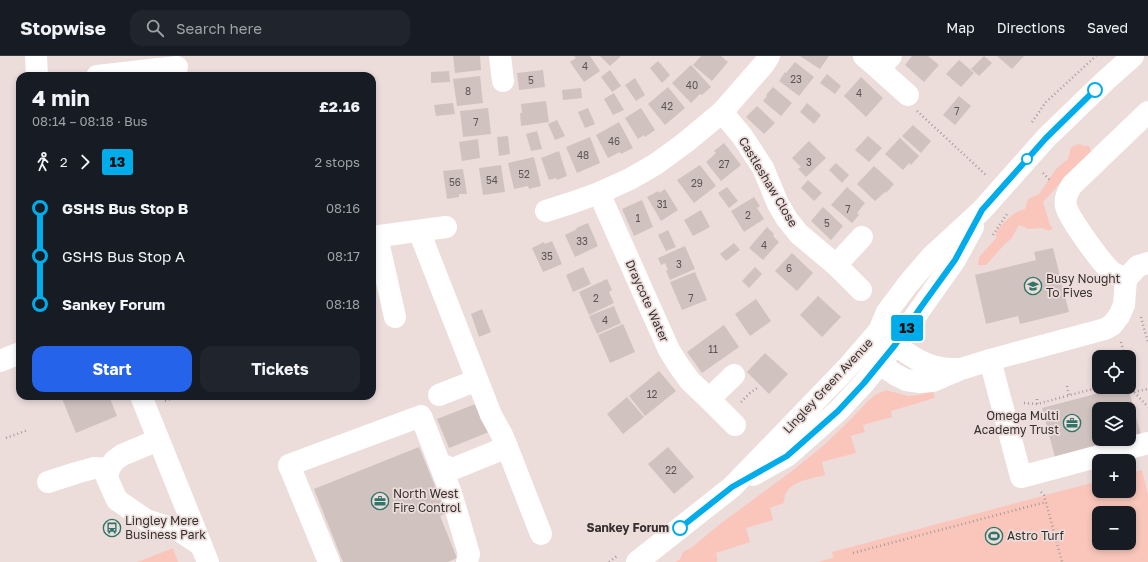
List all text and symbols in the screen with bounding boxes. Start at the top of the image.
search box [130,10,410,46]
text: Stopwise [20,16,106,39]
icon: search [144,17,166,39]
text: Search here [176,19,262,37]
text: Map [946,19,975,36]
text: Directions [997,19,1065,36]
text: Saved [1087,19,1128,36]
house number: 4 [582,60,588,72]
house number: 23 [790,73,802,85]
house number: 5 [528,74,534,86]
house number: 40 [686,79,698,91]
unlabelled marker [1087,82,1103,98]
text: 4 min [32,84,90,111]
house number: 8 [465,85,471,97]
house number: 4 [856,87,862,99]
text: £2.16 [319,97,360,115]
house number: 42 [661,100,673,112]
house number: 7 [954,105,960,117]
text: 08:14 – 08:18 · Bus [32,113,148,129]
house number: 7 [473,116,479,128]
street label: Castleshaw Close [736,134,801,229]
house number: 46 [608,135,620,147]
house number: 48 [577,149,589,161]
icon: walk [32,151,54,173]
icon: forward [74,151,96,173]
text: 13 [110,153,125,170]
unlabelled marker [1021,153,1033,165]
text: 2 [60,154,68,170]
text: 2 stops [314,154,360,170]
house number: 3 [806,156,812,168]
house number: 27 [718,158,730,170]
house number: 52 [518,168,530,180]
house number: 54 [486,174,498,186]
house number: 56 [449,176,461,188]
house number: 29 [691,177,703,189]
house number: 31 [657,198,667,210]
text: GSHS Bus Stop B [62,199,188,217]
text: 08:16 [326,200,360,216]
house number: 7 [845,203,851,215]
house number: 2 [745,209,751,221]
house number: 1 [636,212,641,224]
house number: 5 [824,217,830,229]
house number: 33 [576,235,588,247]
house number: 4 [761,239,767,251]
text: GSHS Bus Stop A [62,247,185,265]
text: 08:17 [327,248,360,264]
house number: 35 [541,250,553,262]
street label: Draycote Water [623,257,672,345]
house number: 3 [676,258,682,270]
house number: 6 [786,262,792,274]
place label: Busy Nought To Fives [1046,271,1121,300]
school or university icon: Busy Nought To Fives [1023,276,1043,296]
house number: 2 [593,292,599,304]
house number: 7 [688,292,694,304]
text: Sankey Forum [62,295,165,313]
text: 08:18 [326,296,360,312]
house number: 4 [602,314,608,326]
line badge: 13 [889,315,925,341]
text: 13 [899,319,915,336]
street label: Lingley Green Avenue [780,335,876,436]
house number: 11 [708,343,718,355]
button: Start [32,346,192,392]
button: Tickets [200,346,360,392]
map controls [1092,350,1136,550]
button: locate [1092,350,1136,394]
house number: 12 [647,388,658,400]
button: layers [1092,402,1136,446]
place label: Omega Multi Academy Trust [974,408,1059,437]
office icon: Omega Multi Academy Trust [1062,413,1082,433]
button: + [1092,454,1136,498]
house number: 22 [665,464,677,476]
place label: North West Fire Control [393,486,461,515]
office icon: North West Fire Control [370,491,390,511]
button: − [1092,506,1136,550]
place label: Lingley Mere Business Park [125,513,206,542]
bus stop icon: Lingley Mere Business Park [102,518,122,538]
place label: Sankey Forum [586,520,669,535]
marker: Sankey Forum [672,520,688,536]
sports icon: Astro Turf [984,526,1004,546]
place label: Astro Turf [1007,528,1064,543]

